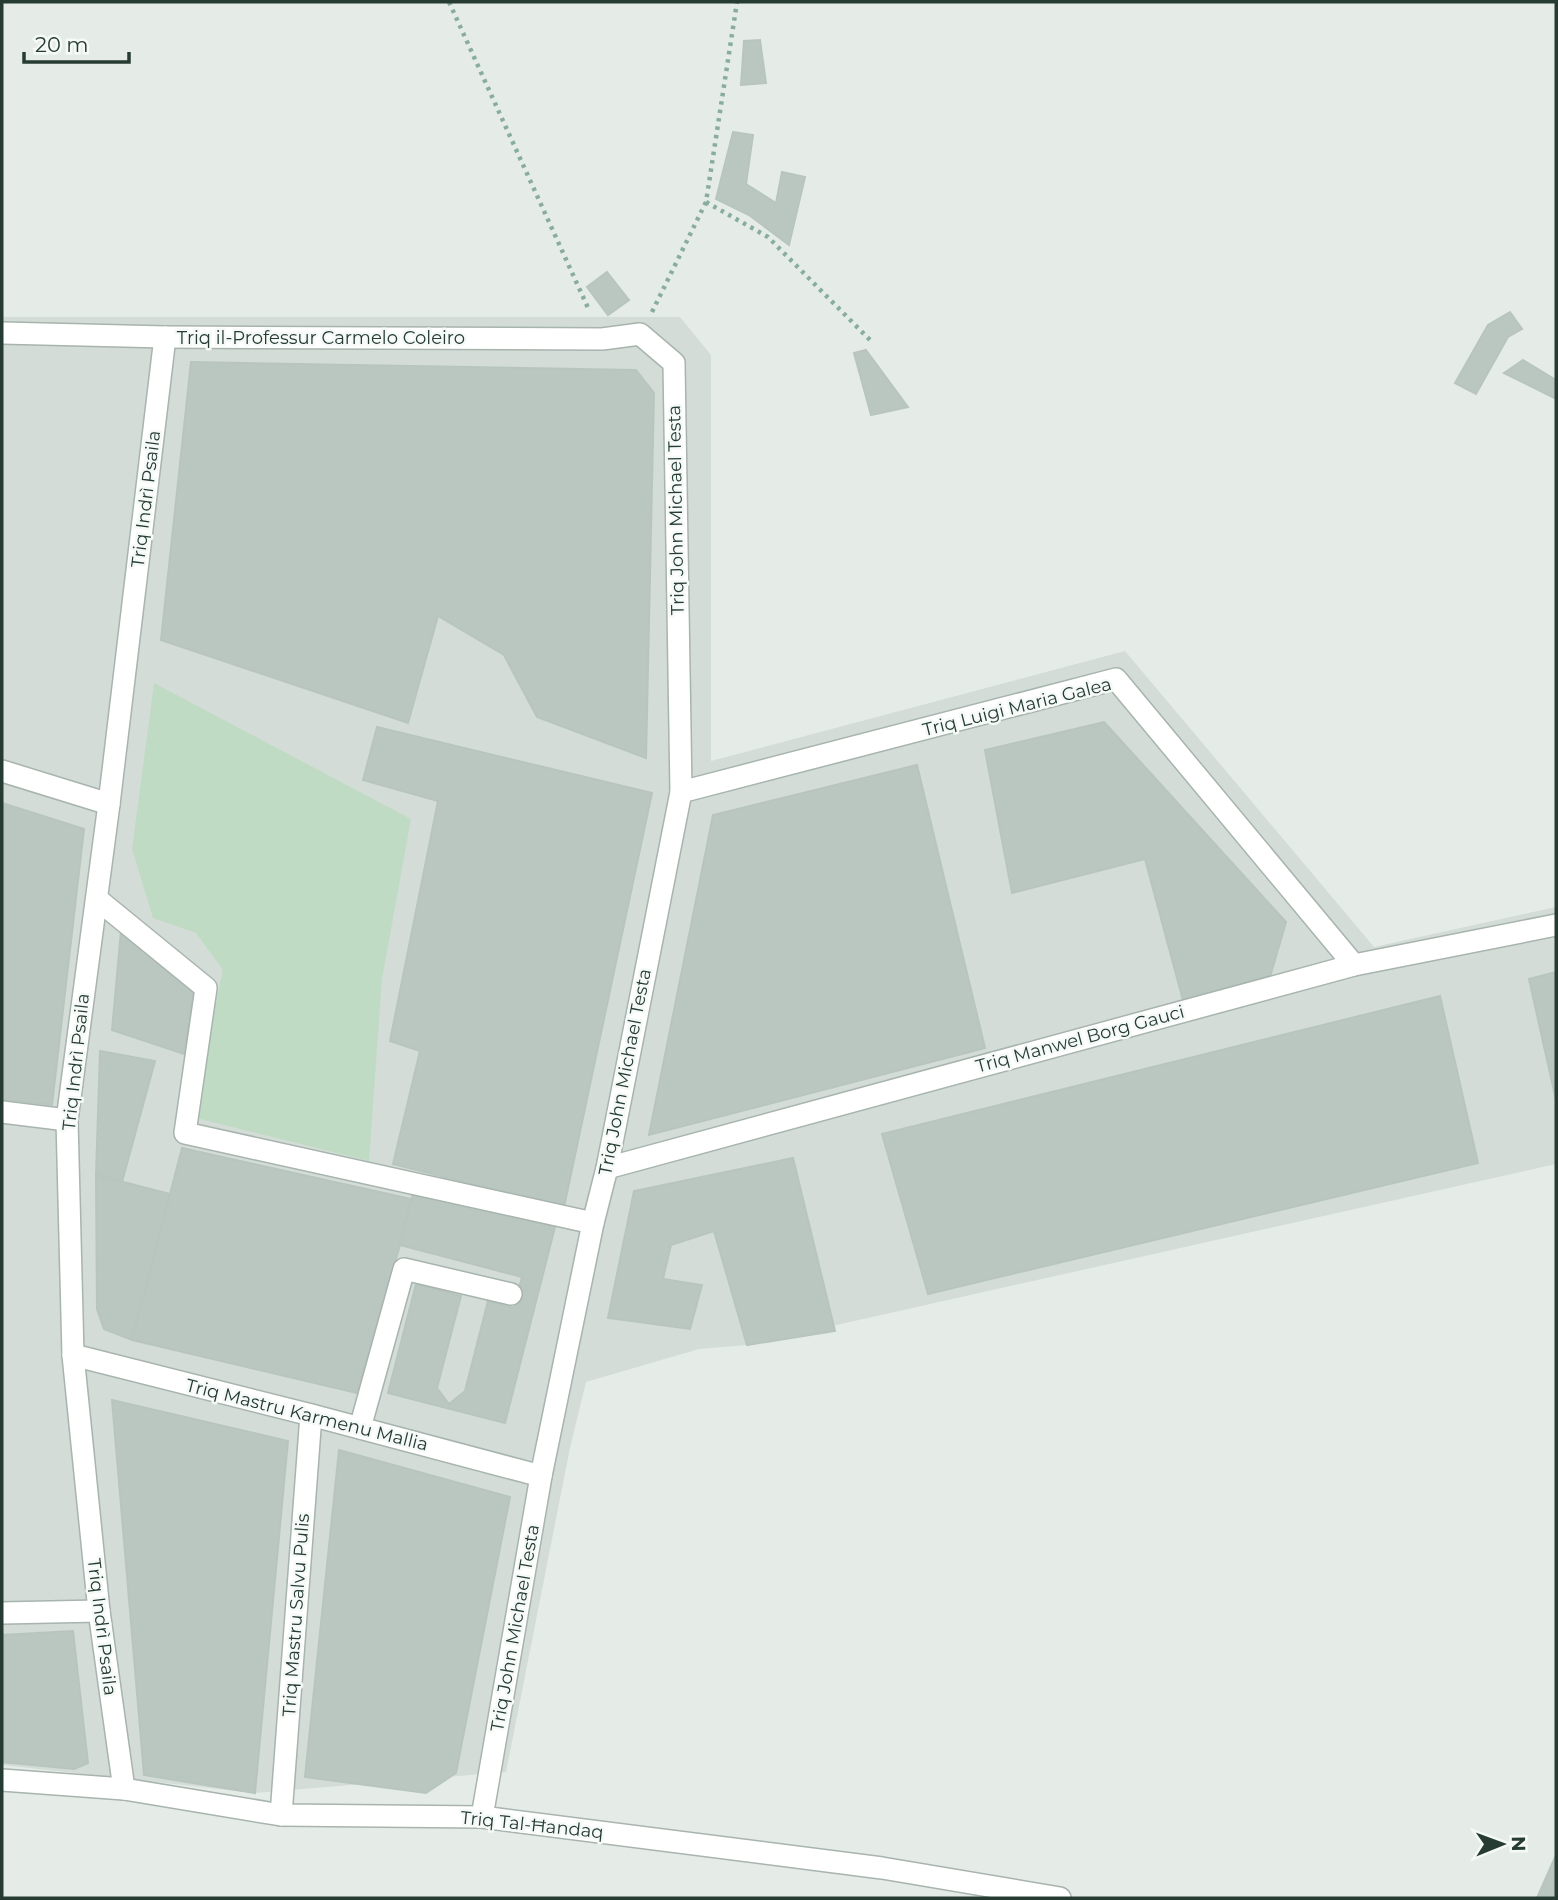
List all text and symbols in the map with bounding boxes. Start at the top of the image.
scale bar [24,21,130,65]
text: 20 m [35,32,89,57]
street label: Triq il-Professur Carmelo Coleiro [177,327,465,349]
street label: Triq John Michael Testa [663,405,689,615]
street label: Triq Indrì Psaila [127,429,165,569]
street label: Triq Luigi Maria Galea [920,673,1114,741]
street label: Triq John Michael Testa [594,967,656,1177]
street label: Triq Indrì Psaila [58,992,94,1132]
street label: Triq Manwel Borg Gauci [973,1001,1187,1077]
street label: Triq Mastru Karmenu Mallia [184,1374,430,1456]
street label: Triq Mastru Salvu Pulis [278,1513,314,1717]
street label: Triq John Michael Testa [486,1523,544,1733]
street label: Triq Indrì Psaila [83,1557,121,1697]
street label: Triq Tal-Ħandaq [459,1807,605,1843]
north arrow [1467,1809,1537,1879]
text: N [1507,1836,1530,1852]

